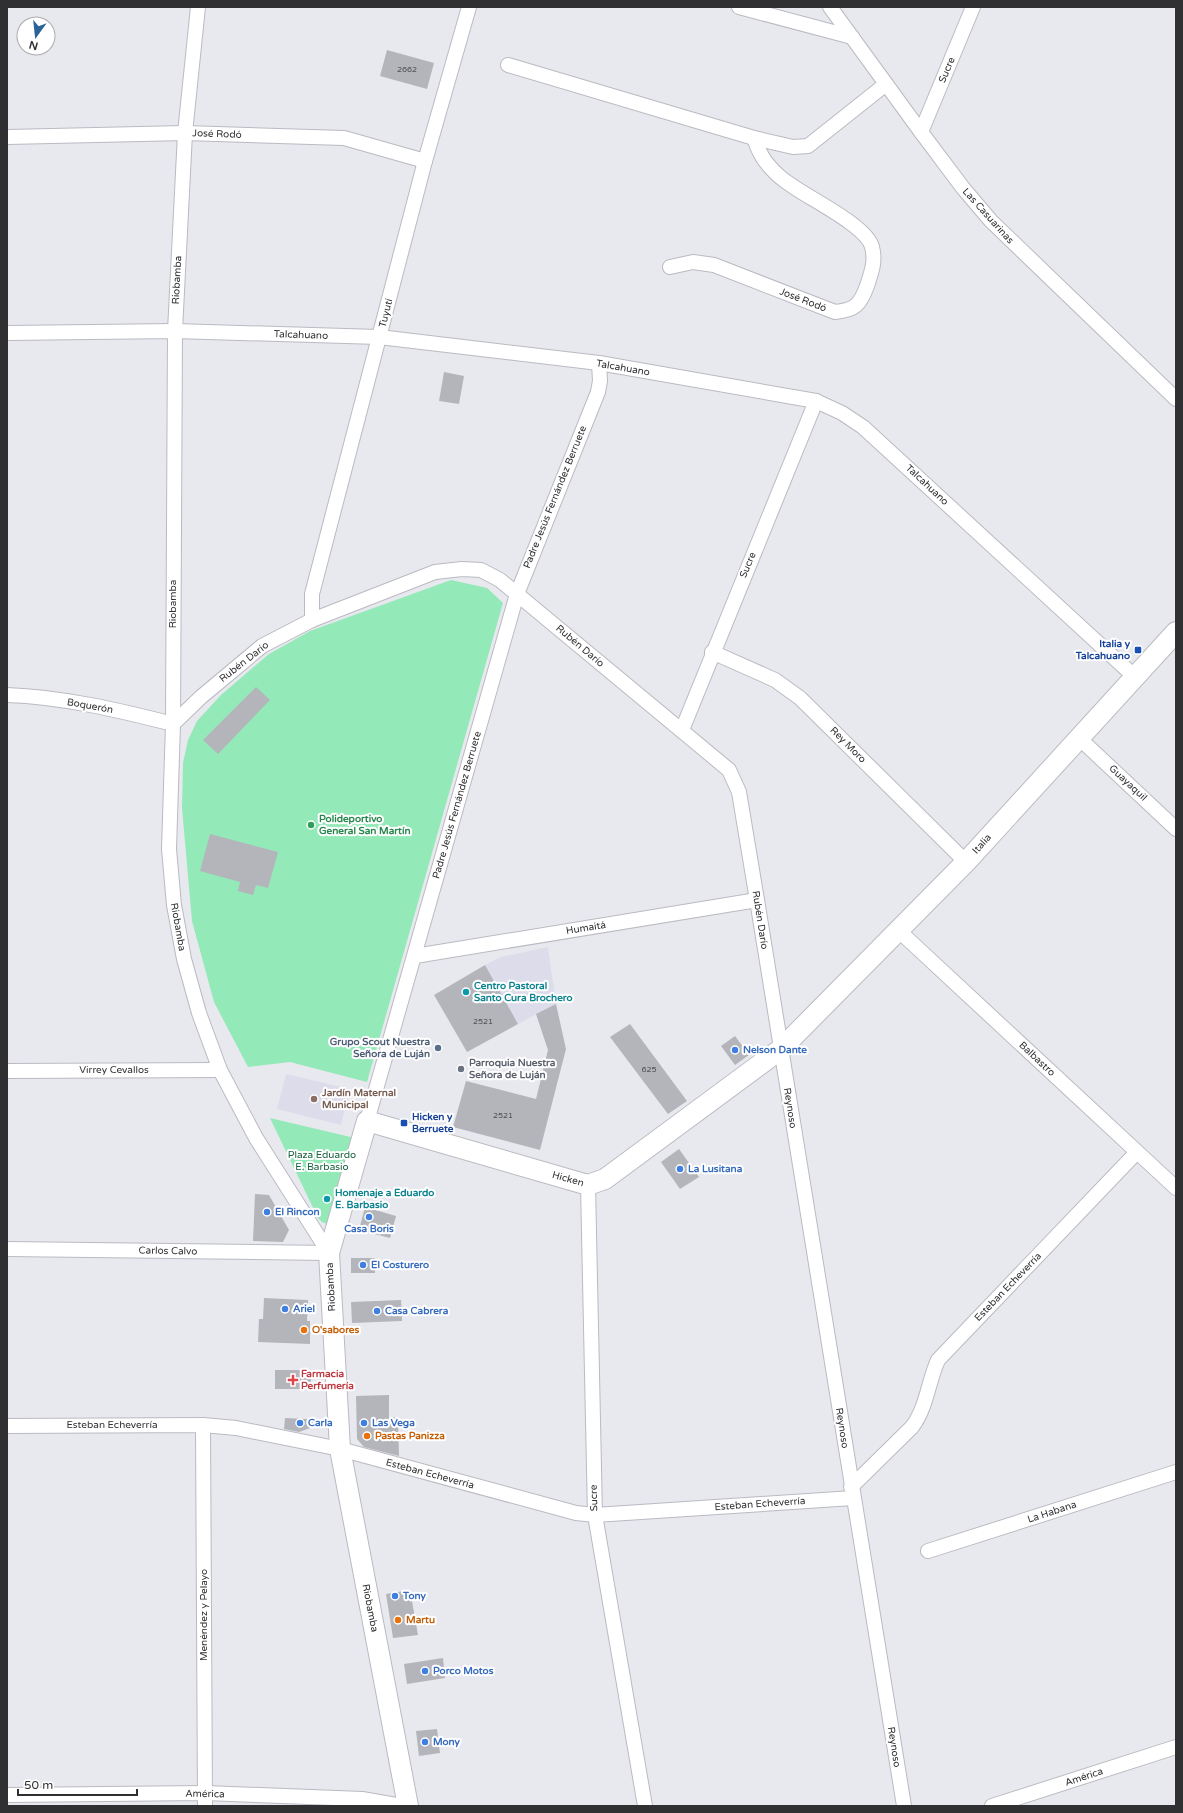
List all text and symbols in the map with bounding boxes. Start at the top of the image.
north arrow [16,16,56,56]
text: N [28,38,39,53]
street label: Sucre [936,55,958,85]
house number: 2662 [397,65,417,74]
street label: José Rodó [192,127,242,141]
street label: Las Casuarinas [960,186,1016,246]
street label: Riobamba [170,255,184,305]
street label: José Rodó [778,286,828,314]
street label: Tuyutí [377,297,395,329]
street label: Talcahuano [274,328,328,342]
street label: Talcahuano [595,357,651,379]
street label: Padre Jesús Fernández Berruete [521,424,589,570]
street label: Talcahuano [903,462,951,508]
street label: Sucre [737,550,759,580]
street label: Riobamba [167,580,179,628]
street label: Rubén Darío [553,622,607,670]
place label: Italia y Talcahuano [1075,638,1131,662]
street label: Rubén Darío [217,639,271,685]
marker: Italia y Talcahuano [1133,645,1143,655]
street label: Boquerón [66,696,114,716]
street label: Rey Moro [827,724,869,766]
street label: Padre Jesús Fernández Berruete [430,730,484,880]
street label: Guayaquil [1107,762,1149,804]
place label: Polideportivo General San Martín [319,813,411,837]
marker: Polideportivo General San Martín [306,820,316,830]
street label: Italia [970,832,994,856]
street label: Rubén Darío [749,890,771,950]
street label: Riobamba [168,902,188,952]
street label: Humaitá [565,919,607,937]
place label: Centro Pastoral Santo Cura Brochero [474,980,573,1004]
marker: Centro Pastoral Santo Cura Brochero [461,987,471,997]
house number: 2521 [473,1017,493,1026]
place label: Grupo Scout Nuestra Señora de Luján [330,1036,430,1060]
street label: Balbastro [1016,1039,1058,1079]
marker: Grupo Scout Nuestra Señora de Luján [433,1043,443,1053]
place label: Nelson Dante [743,1044,807,1056]
marker: Nelson Dante [730,1045,740,1055]
place label: Parroquia Nuestra Señora de Luján [469,1057,556,1081]
street label: Virrey Cevallos [79,1064,149,1076]
marker: Parroquia Nuestra Señora de Luján [456,1064,466,1074]
house number: 625 [641,1065,657,1074]
place label: Jardín Maternal Municipal [321,1087,396,1111]
street label: Reynoso [781,1087,799,1129]
marker: Jardín Maternal Municipal [309,1094,319,1104]
place label: Hicken y Berruete [412,1111,454,1135]
house number: 2521 [493,1111,513,1120]
marker: Hicken y Berruete [399,1118,409,1128]
park label: Plaza Eduardo E. Barbasio [288,1149,356,1173]
place label: La Lusitana [688,1163,743,1175]
marker: La Lusitana [675,1164,685,1174]
street label: Hicken [551,1169,585,1189]
place label: Homenaje a Eduardo E. Barbasio [335,1187,434,1211]
marker: Homenaje a Eduardo E. Barbasio [322,1194,332,1204]
place label: El Rincon [275,1206,320,1218]
marker: El Rincon [262,1207,272,1217]
marker: Casa Boris [364,1212,374,1222]
place label: Casa Boris [344,1223,394,1235]
street label: Carlos Calvo [139,1244,197,1258]
street label: Esteban Echeverría [972,1250,1044,1324]
place label: El Costurero [371,1259,429,1271]
marker: El Costurero [358,1260,368,1270]
street label: Riobamba [324,1262,338,1312]
place label: Ariel [293,1303,315,1315]
marker: Ariel [280,1304,290,1314]
place label: Casa Cabrera [385,1305,449,1317]
marker: Casa Cabrera [372,1306,382,1316]
place label: O'sabores [312,1324,359,1336]
marker: O'sabores [299,1325,309,1335]
place label: Farmacia Perfumería [301,1368,354,1392]
marker: Farmacia Perfumería [288,1375,298,1385]
street label: Reynoso [833,1407,851,1449]
place label: Carla [308,1417,333,1429]
place label: Las Vega [372,1417,415,1429]
marker: Carla [295,1418,305,1428]
marker: Las Vega [359,1418,369,1428]
street label: Esteban Echeverría [66,1419,158,1431]
place label: Pastas Panizza [375,1430,445,1442]
marker: Pastas Panizza [362,1431,372,1441]
street label: Esteban Echeverría [384,1456,476,1492]
street label: Sucre [588,1484,600,1512]
street label: Esteban Echeverría [714,1495,806,1513]
street label: La Habana [1026,1498,1078,1526]
street label: Menéndez y Pelayo [198,1569,210,1661]
street label: Riobamba [359,1583,381,1633]
place label: Tony [402,1590,427,1602]
marker: Tony [390,1591,400,1601]
place label: Martu [406,1614,435,1626]
marker: Martu [393,1615,403,1625]
place label: Porco Motos [433,1665,494,1677]
marker: Porco Motos [420,1666,430,1676]
street label: Reynoso [885,1726,903,1768]
place label: Mony [433,1736,461,1748]
marker: Mony [420,1737,430,1747]
street label: América [1063,1765,1105,1789]
scale bar [18,1771,137,1797]
text: 50 m [24,1778,53,1792]
street label: América [185,1788,225,1800]

